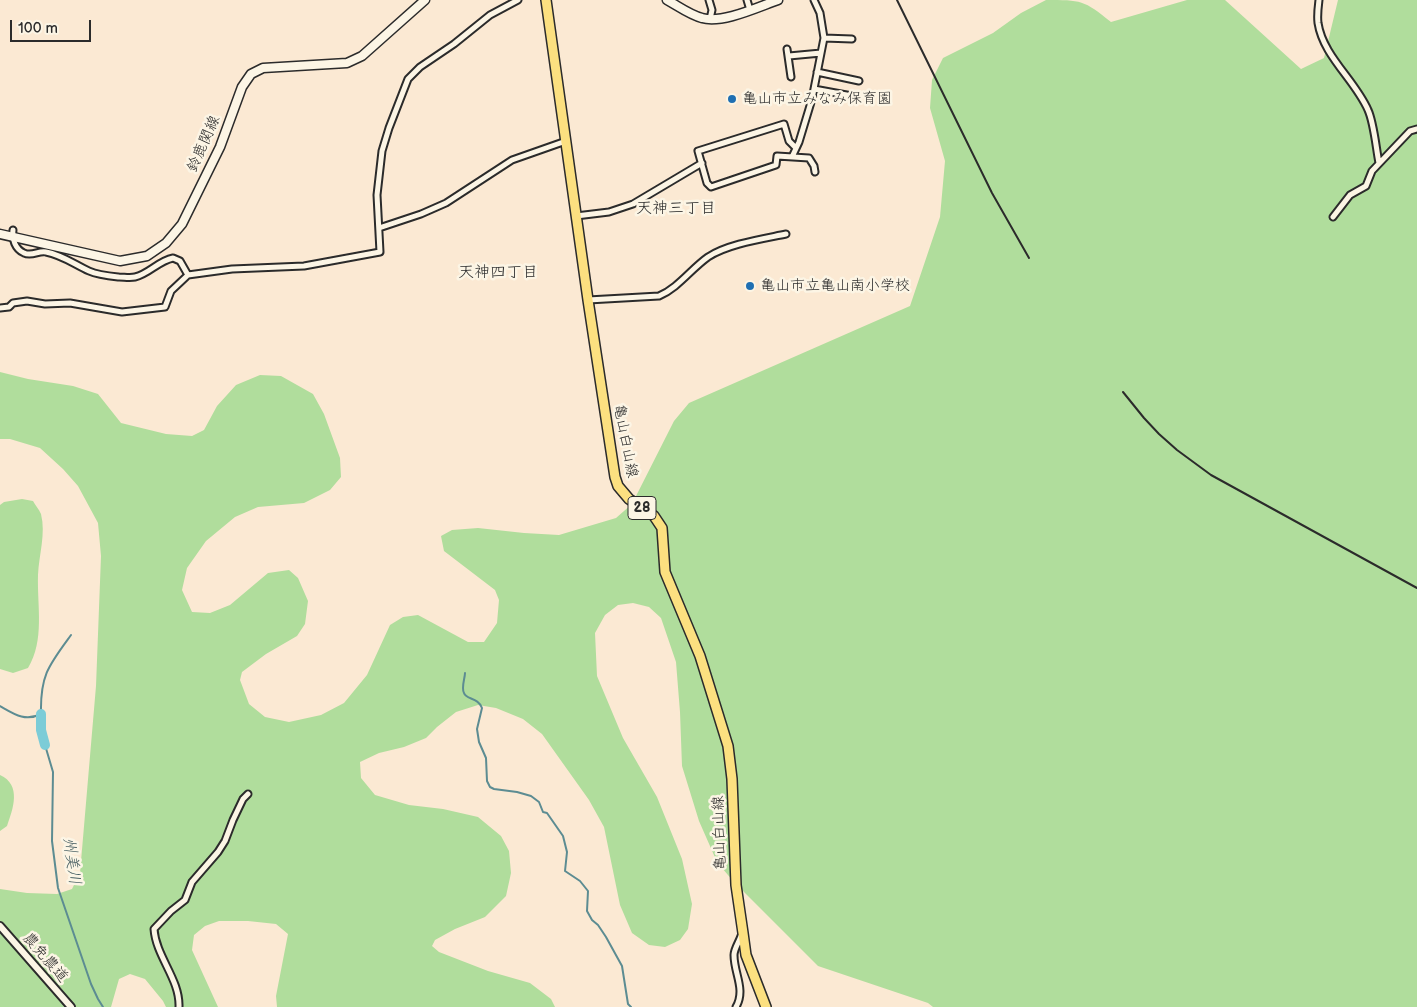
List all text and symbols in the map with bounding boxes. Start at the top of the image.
scale bar [12,10,94,42]
text: 100 m [18,19,58,38]
place label: 亀山市立みなみ保育園 [742,90,892,108]
marker: 亀山市立みなみ保育園 [726,93,738,105]
street label: 鈴鹿関線 [184,113,224,175]
district label: 天神三丁目 [636,199,716,219]
district label: 天神四丁目 [458,263,538,283]
place label: 亀山市立亀山南小学校 [760,277,910,295]
marker: 亀山市立亀山南小学校 [744,280,756,292]
street label: 亀山白山線 [609,402,641,480]
road number: 28 [628,496,656,520]
street label: 亀山白山線 [710,795,730,871]
water label: 州美川 [58,836,84,886]
street label: 農免農道 [19,929,71,987]

